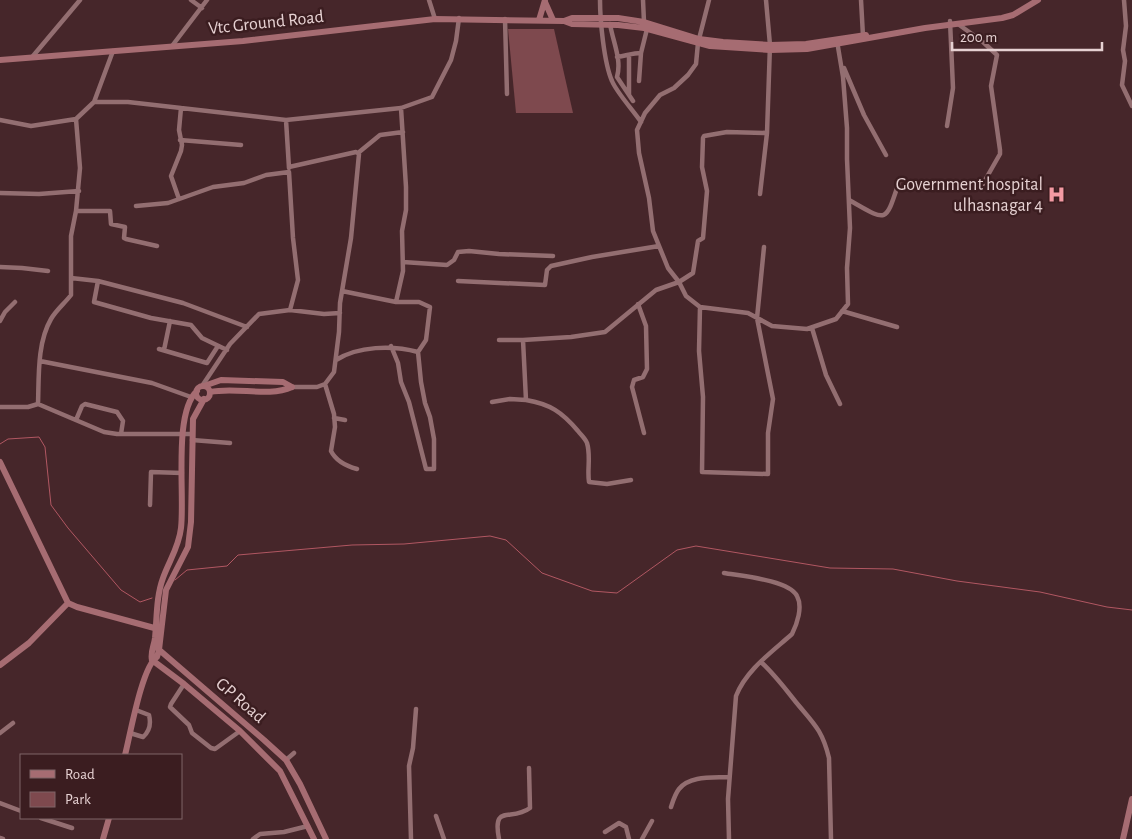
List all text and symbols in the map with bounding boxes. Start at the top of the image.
street label: Vtc Ground Road [207,8,325,38]
scale bar [952,20,1102,52]
text: 200 m [960,30,997,45]
place label: Government hospital ulhasnagar 4 [896,176,1043,215]
hospital icon: Government hospital ulhasnagar 4 [1047,184,1067,204]
street label: GP Road [212,675,268,727]
legend [20,754,182,819]
text: Road [65,767,95,782]
text: Park [65,792,91,807]

